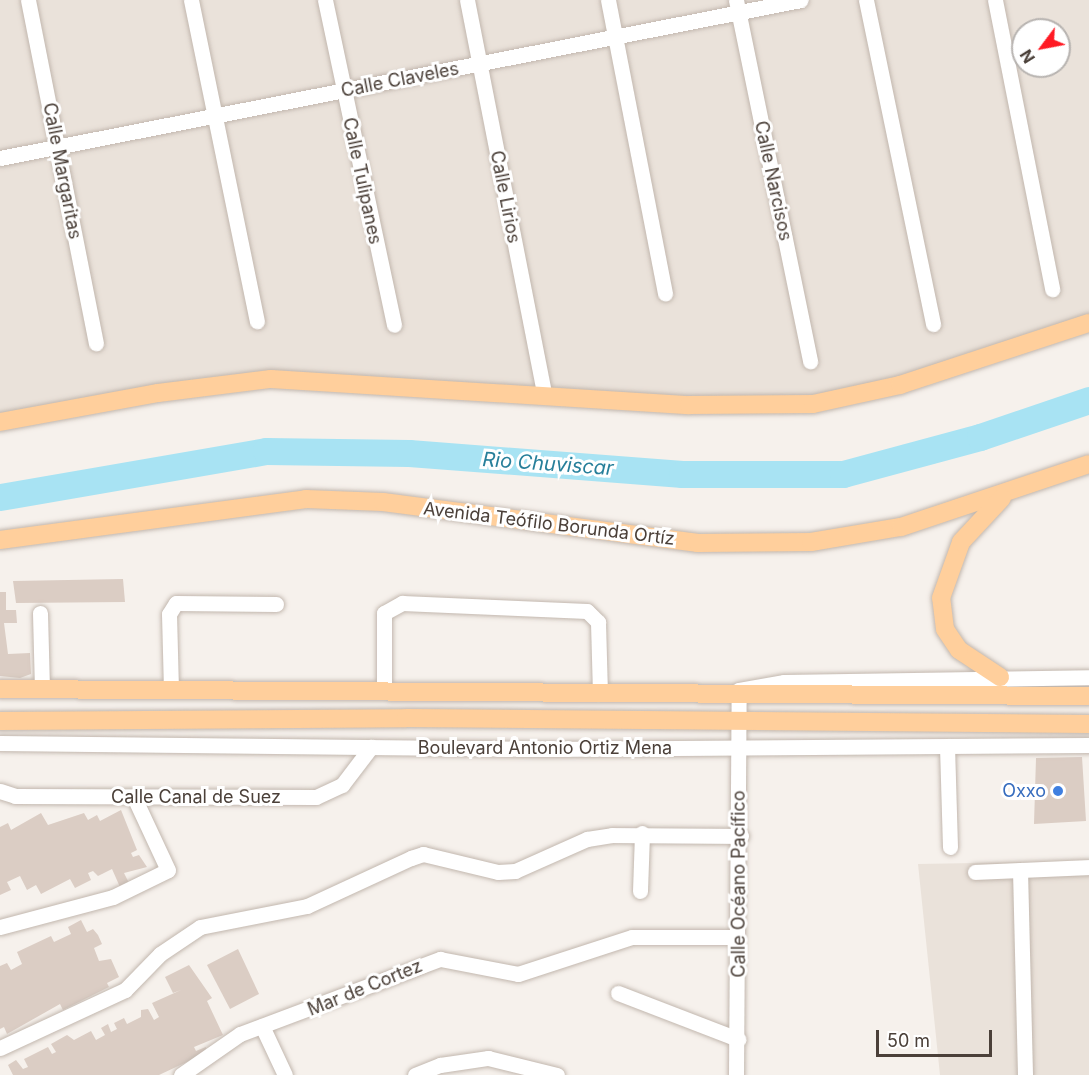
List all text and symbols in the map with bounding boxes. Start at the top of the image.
north arrow [1011,18,1071,78]
text: N [1016,46,1039,67]
street label: Calle Claveles [339,58,461,102]
street label: Calle Margaritas [38,101,86,241]
street label: Calle Tulipanes [338,116,386,246]
street label: Calle Narcisos [750,119,796,243]
street label: Calle Lirios [485,149,525,245]
water label: Rio Chuviscar [482,447,614,481]
street label: Avenida Teófilo Borunda Ortíz [422,498,676,550]
street label: Boulevard Antonio Ortiz Mena [418,737,672,759]
place label: Oxxo [1002,780,1046,802]
marker: Oxxo [1051,784,1065,798]
street label: Calle Canal de Suez [111,786,281,808]
street label: Calle Océano Pacífico [728,790,750,978]
street label: Mar de Cortez [305,955,425,1021]
scale bar [879,1018,994,1056]
text: 50 m [887,1030,930,1051]

